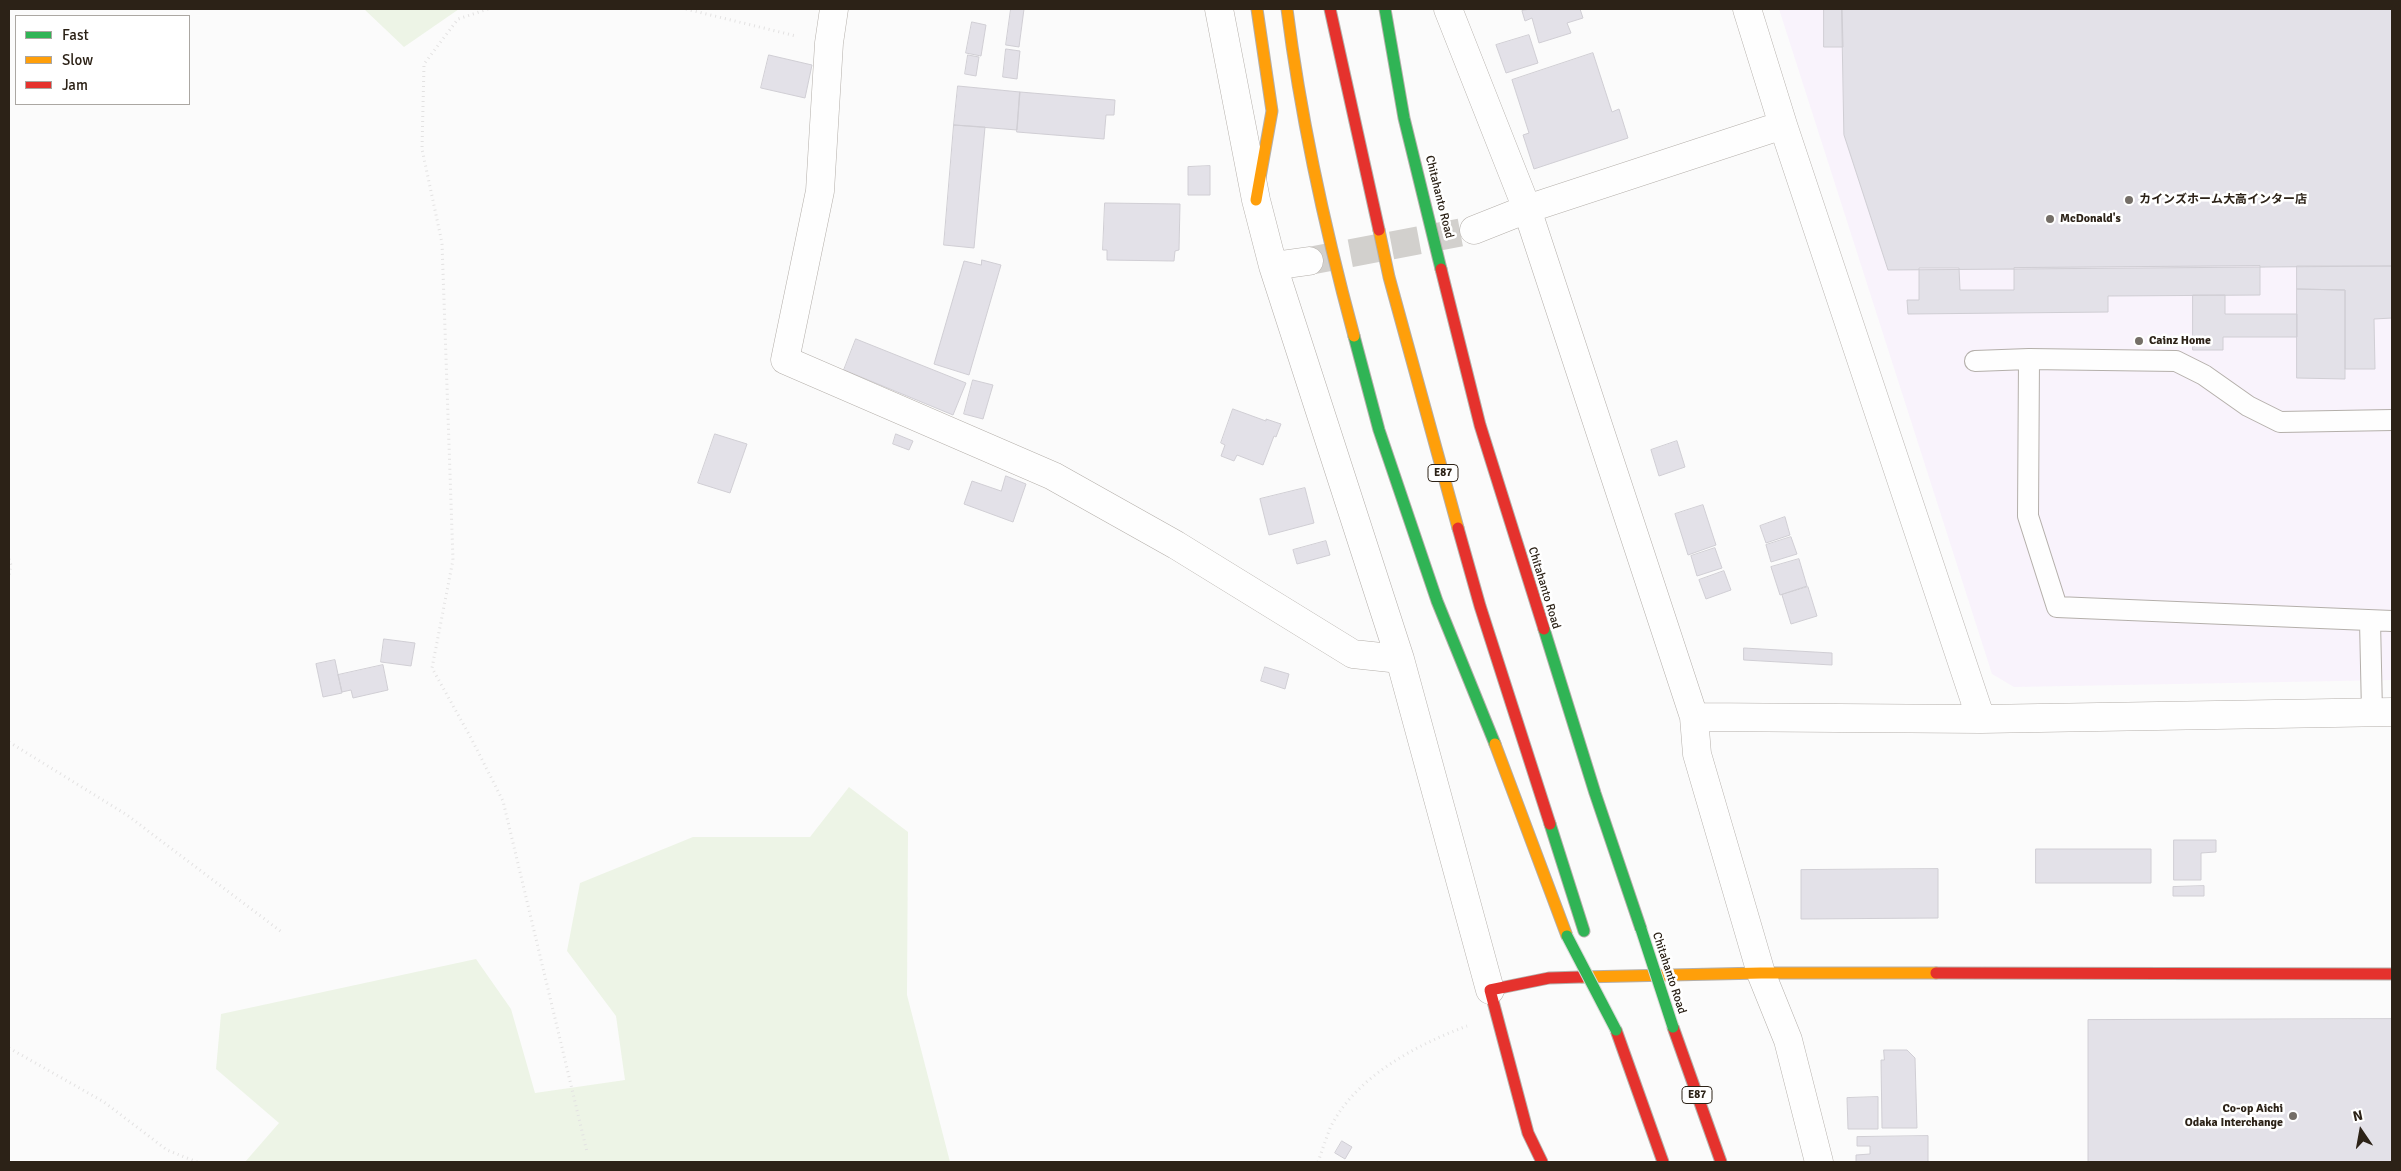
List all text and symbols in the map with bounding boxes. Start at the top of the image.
legend [15,15,190,105]
text: Fast [62,26,89,44]
text: Slow [62,51,93,69]
text: Jam [62,76,88,94]
street label: Chitahanto Road [1422,154,1456,240]
place label: カインズホーム大高インター店 [2139,193,2307,207]
marker: カインズホーム大高インター店 [2123,194,2135,206]
place label: McDonald's [2060,212,2121,226]
marker: McDonald's [2044,213,2056,225]
place label: Cainz Home [2149,334,2211,348]
marker: Cainz Home [2133,335,2145,347]
road number: E87 [1428,464,1458,482]
street label: Chitahanto Road [1525,545,1563,631]
street label: Chitahanto Road [1649,930,1689,1016]
road number: E87 [1682,1086,1712,1104]
place label: Co-op Aichi Odaka Interchange [2185,1102,2283,1130]
north arrow [2336,1106,2386,1156]
text: N [2351,1107,2364,1125]
marker: Co-op Aichi Odaka Interchange [2287,1110,2299,1122]

